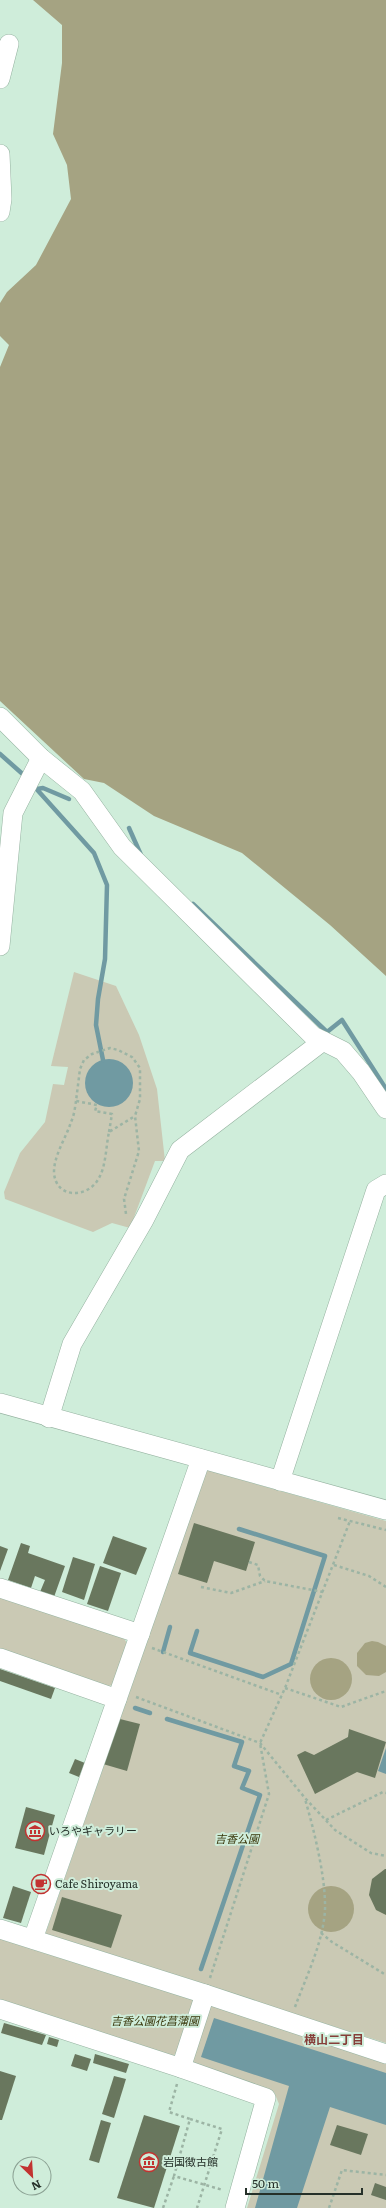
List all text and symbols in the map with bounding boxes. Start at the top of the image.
museum icon: いろやギャラリー [24,1820,46,1842]
place label: いろやギャラリー [49,1822,137,1838]
park label: 吉香公園 [215,1830,261,1846]
cafe icon: Cafe Shiroyama [30,1873,52,1895]
place label: Cafe Shiroyama [55,1875,138,1891]
park label: 吉香公園花菖蒲園 [111,2012,201,2028]
district label: 横山二丁目 [304,2030,364,2048]
museum icon: 岩国徴古館 [138,2151,160,2173]
place label: 岩国徴古館 [163,2153,218,2169]
north arrow [12,2156,52,2196]
scale bar [246,2170,362,2196]
text: 50 m [252,2174,279,2192]
text: N [29,2177,44,2195]

